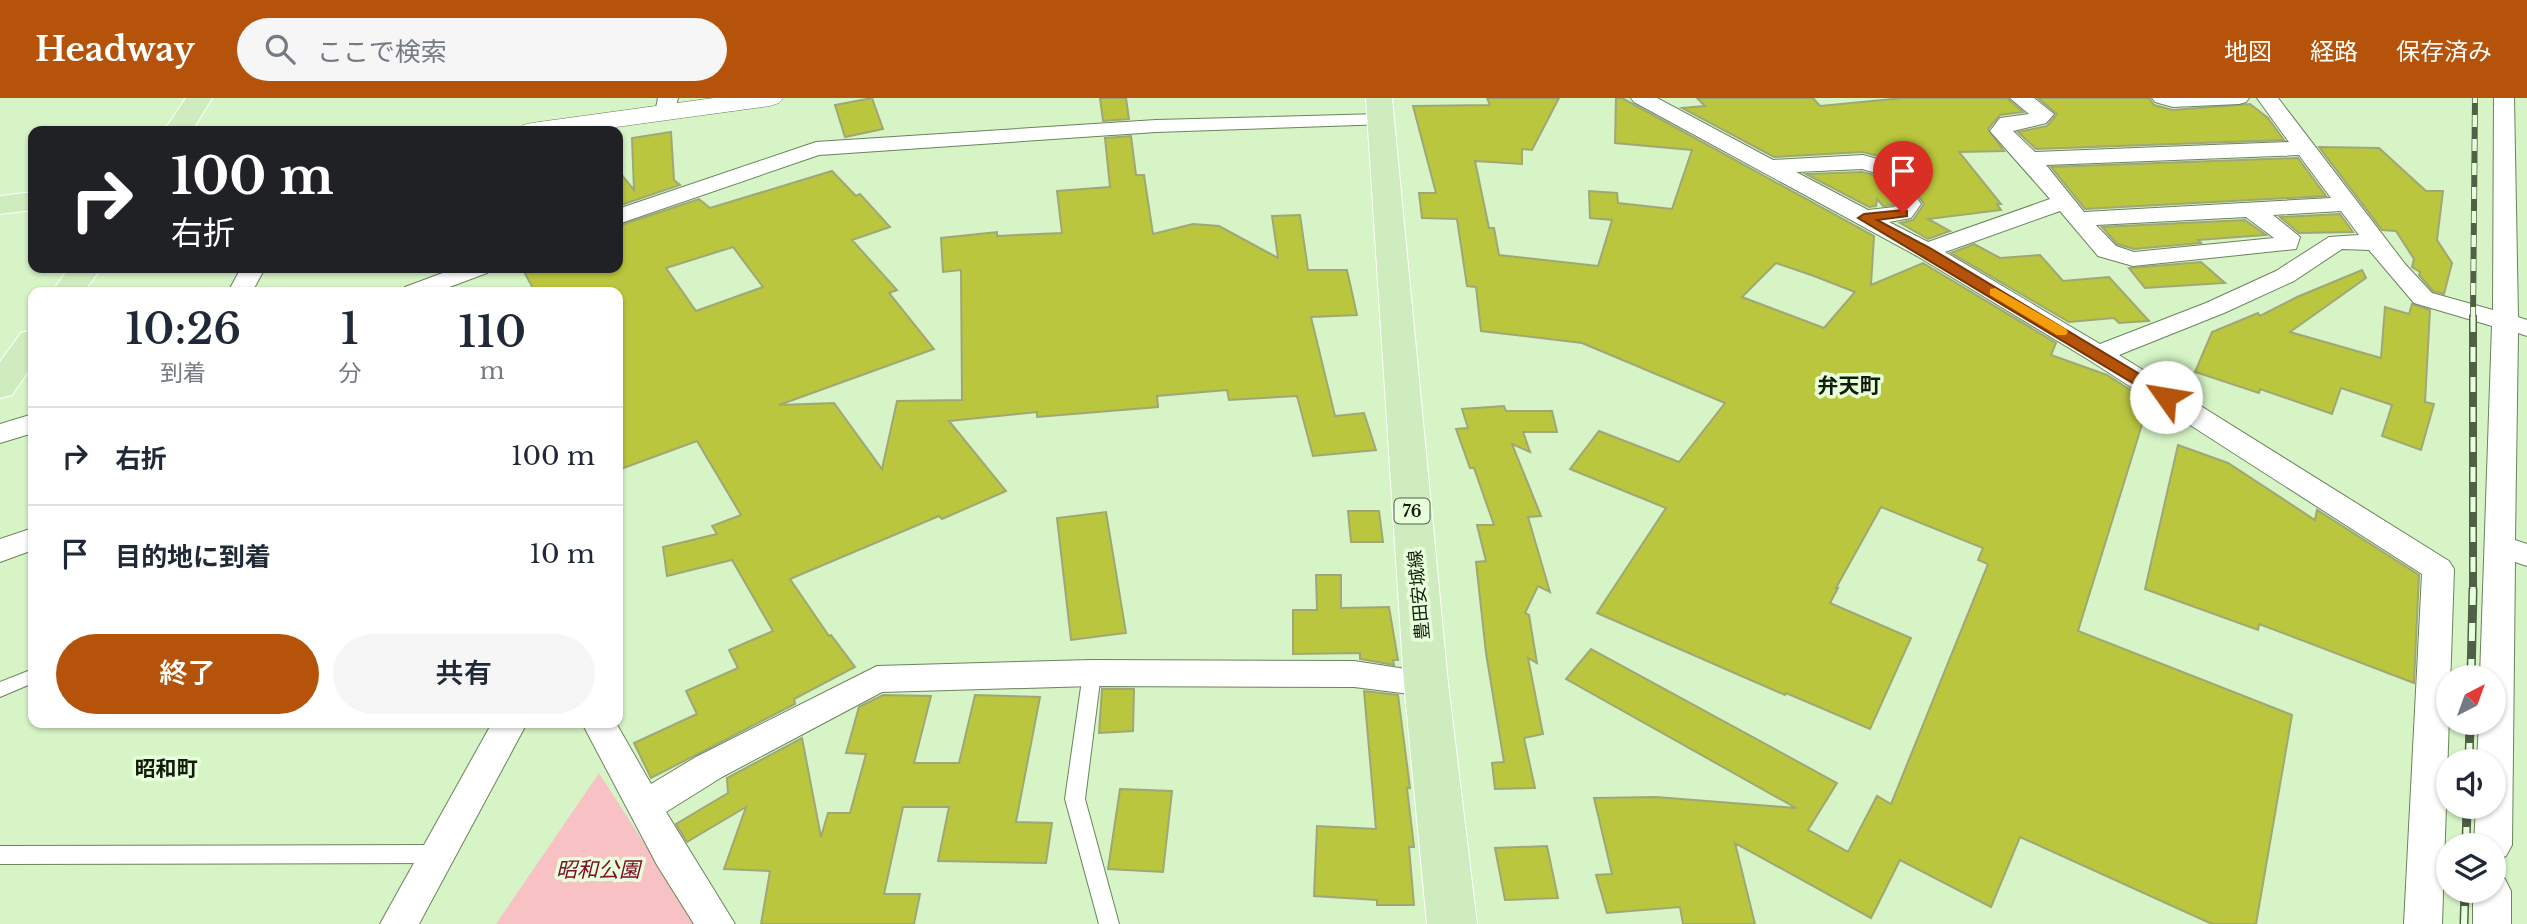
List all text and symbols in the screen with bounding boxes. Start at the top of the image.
search box [237,18,727,81]
text: Headway [35,29,195,70]
icon: search [261,30,299,68]
text: ここで検索 [317,36,447,68]
text: 地図 [2224,37,2272,66]
text: 経路 [2310,37,2358,66]
text: 保存済み [2396,37,2492,66]
pin [1873,141,1933,213]
text: 100 m [171,146,334,207]
icon: arrive [1884,152,1922,190]
icon: right [56,154,147,245]
text: 右折 [171,213,235,253]
text: 10:26 [125,303,241,355]
text: 1 [340,303,359,355]
text: 110 [458,306,526,358]
text: m [480,357,504,385]
text: 到着 [160,359,206,387]
text: 分 [338,359,361,387]
position arrow [2129,360,2203,434]
district label: 弁天町 [1818,373,1881,399]
icon: right [56,437,94,475]
text: 100 m [511,440,595,472]
text: 右折 [115,443,167,475]
road number: 76 [1394,498,1430,524]
icon: arrive [56,535,94,573]
text: 10 m [529,538,595,570]
text: 目的地に到着 [115,541,271,573]
street label: 豊田安城線 [1404,549,1434,641]
button: 終了 [56,634,319,714]
button: 共有 [333,634,595,714]
north arrow [2436,665,2506,735]
map controls [2436,665,2506,903]
button: sound [2436,749,2506,819]
district label: 昭和町 [135,756,198,782]
button: layers [2436,833,2506,903]
park label: 昭和公園 [556,857,643,883]

